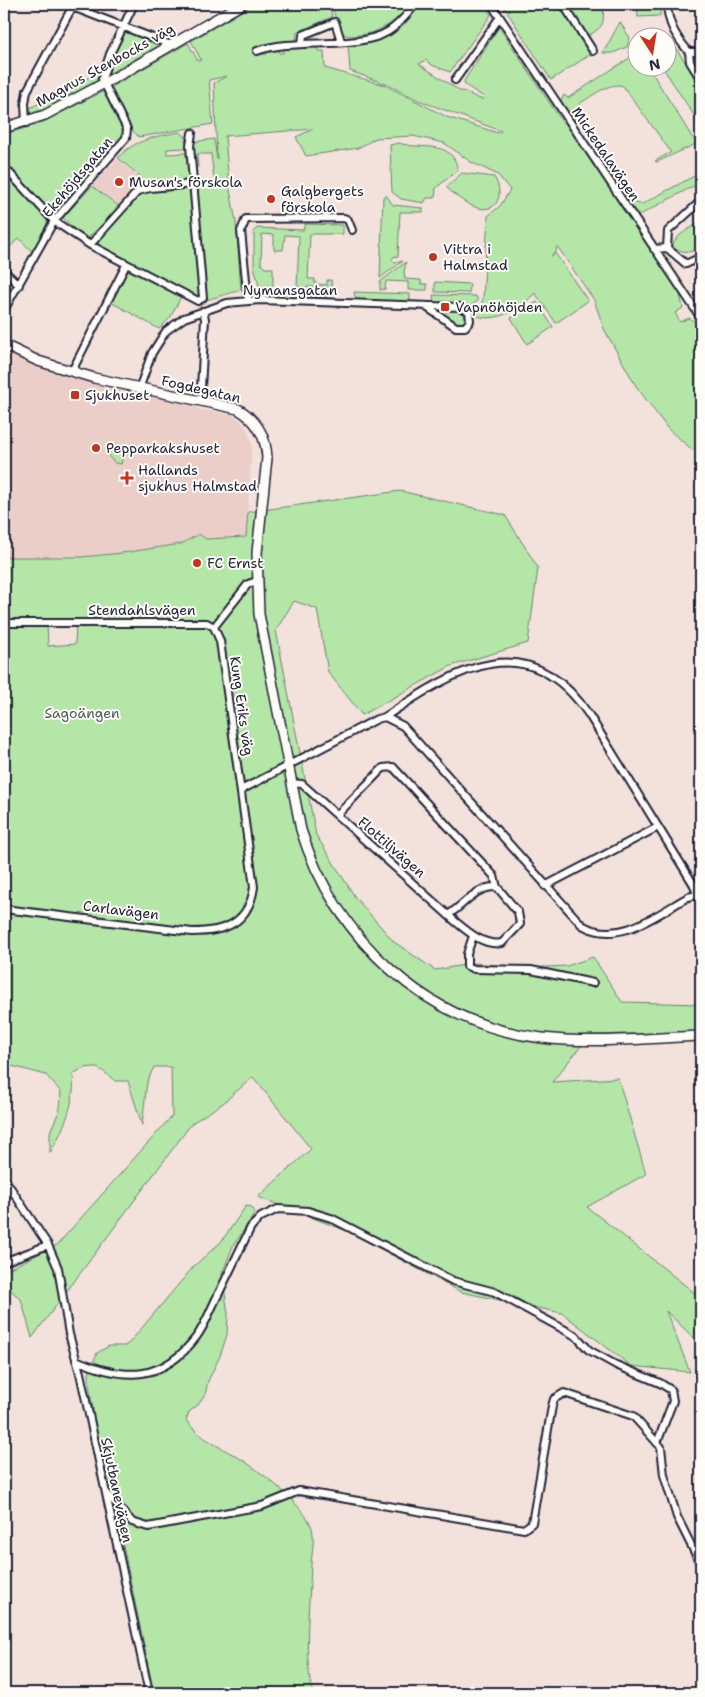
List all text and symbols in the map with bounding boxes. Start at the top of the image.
street label: Magnus Stenbocks väg [32,19,178,111]
north arrow [628,28,678,78]
text: N [647,55,662,75]
street label: Mickedalavägen [568,103,644,205]
street label: Ekehöjdsgatan [38,133,116,221]
place label: Musan's förskola [129,173,243,191]
marker: Musan's förskola [113,176,125,188]
place label: Galgbergets förskola [281,182,364,216]
marker: Galgbergets förskola [265,193,277,205]
place label: Vittra i Halmstad [443,240,508,274]
marker: Vittra i Halmstad [427,251,439,263]
street label: Nymansgatan [243,281,338,299]
place label: Vapnöhöjden [455,298,543,316]
marker: Vapnöhöjden [439,301,451,313]
street label: Fogdegatan [160,371,243,407]
place label: Sjukhuset [85,386,149,404]
marker: Sjukhuset [69,389,81,401]
place label: Pepparkakshuset [106,439,220,457]
marker: Pepparkakshuset [90,442,102,454]
place label: Hallands sjukhus Halmstad [138,461,257,495]
marker: Hallands sjukhus Halmstad [120,471,134,485]
place label: FC Ernst [207,554,263,572]
marker: FC Ernst [191,557,203,569]
street label: Stendahlsvägen [88,601,196,619]
street label: Kung Eriks väg [226,655,258,757]
park label: Sagoängen [44,704,120,722]
street label: Flottiljvägen [354,813,430,882]
street label: Carlavägen [82,896,160,924]
street label: Skjutbanevägen [97,1436,137,1545]

